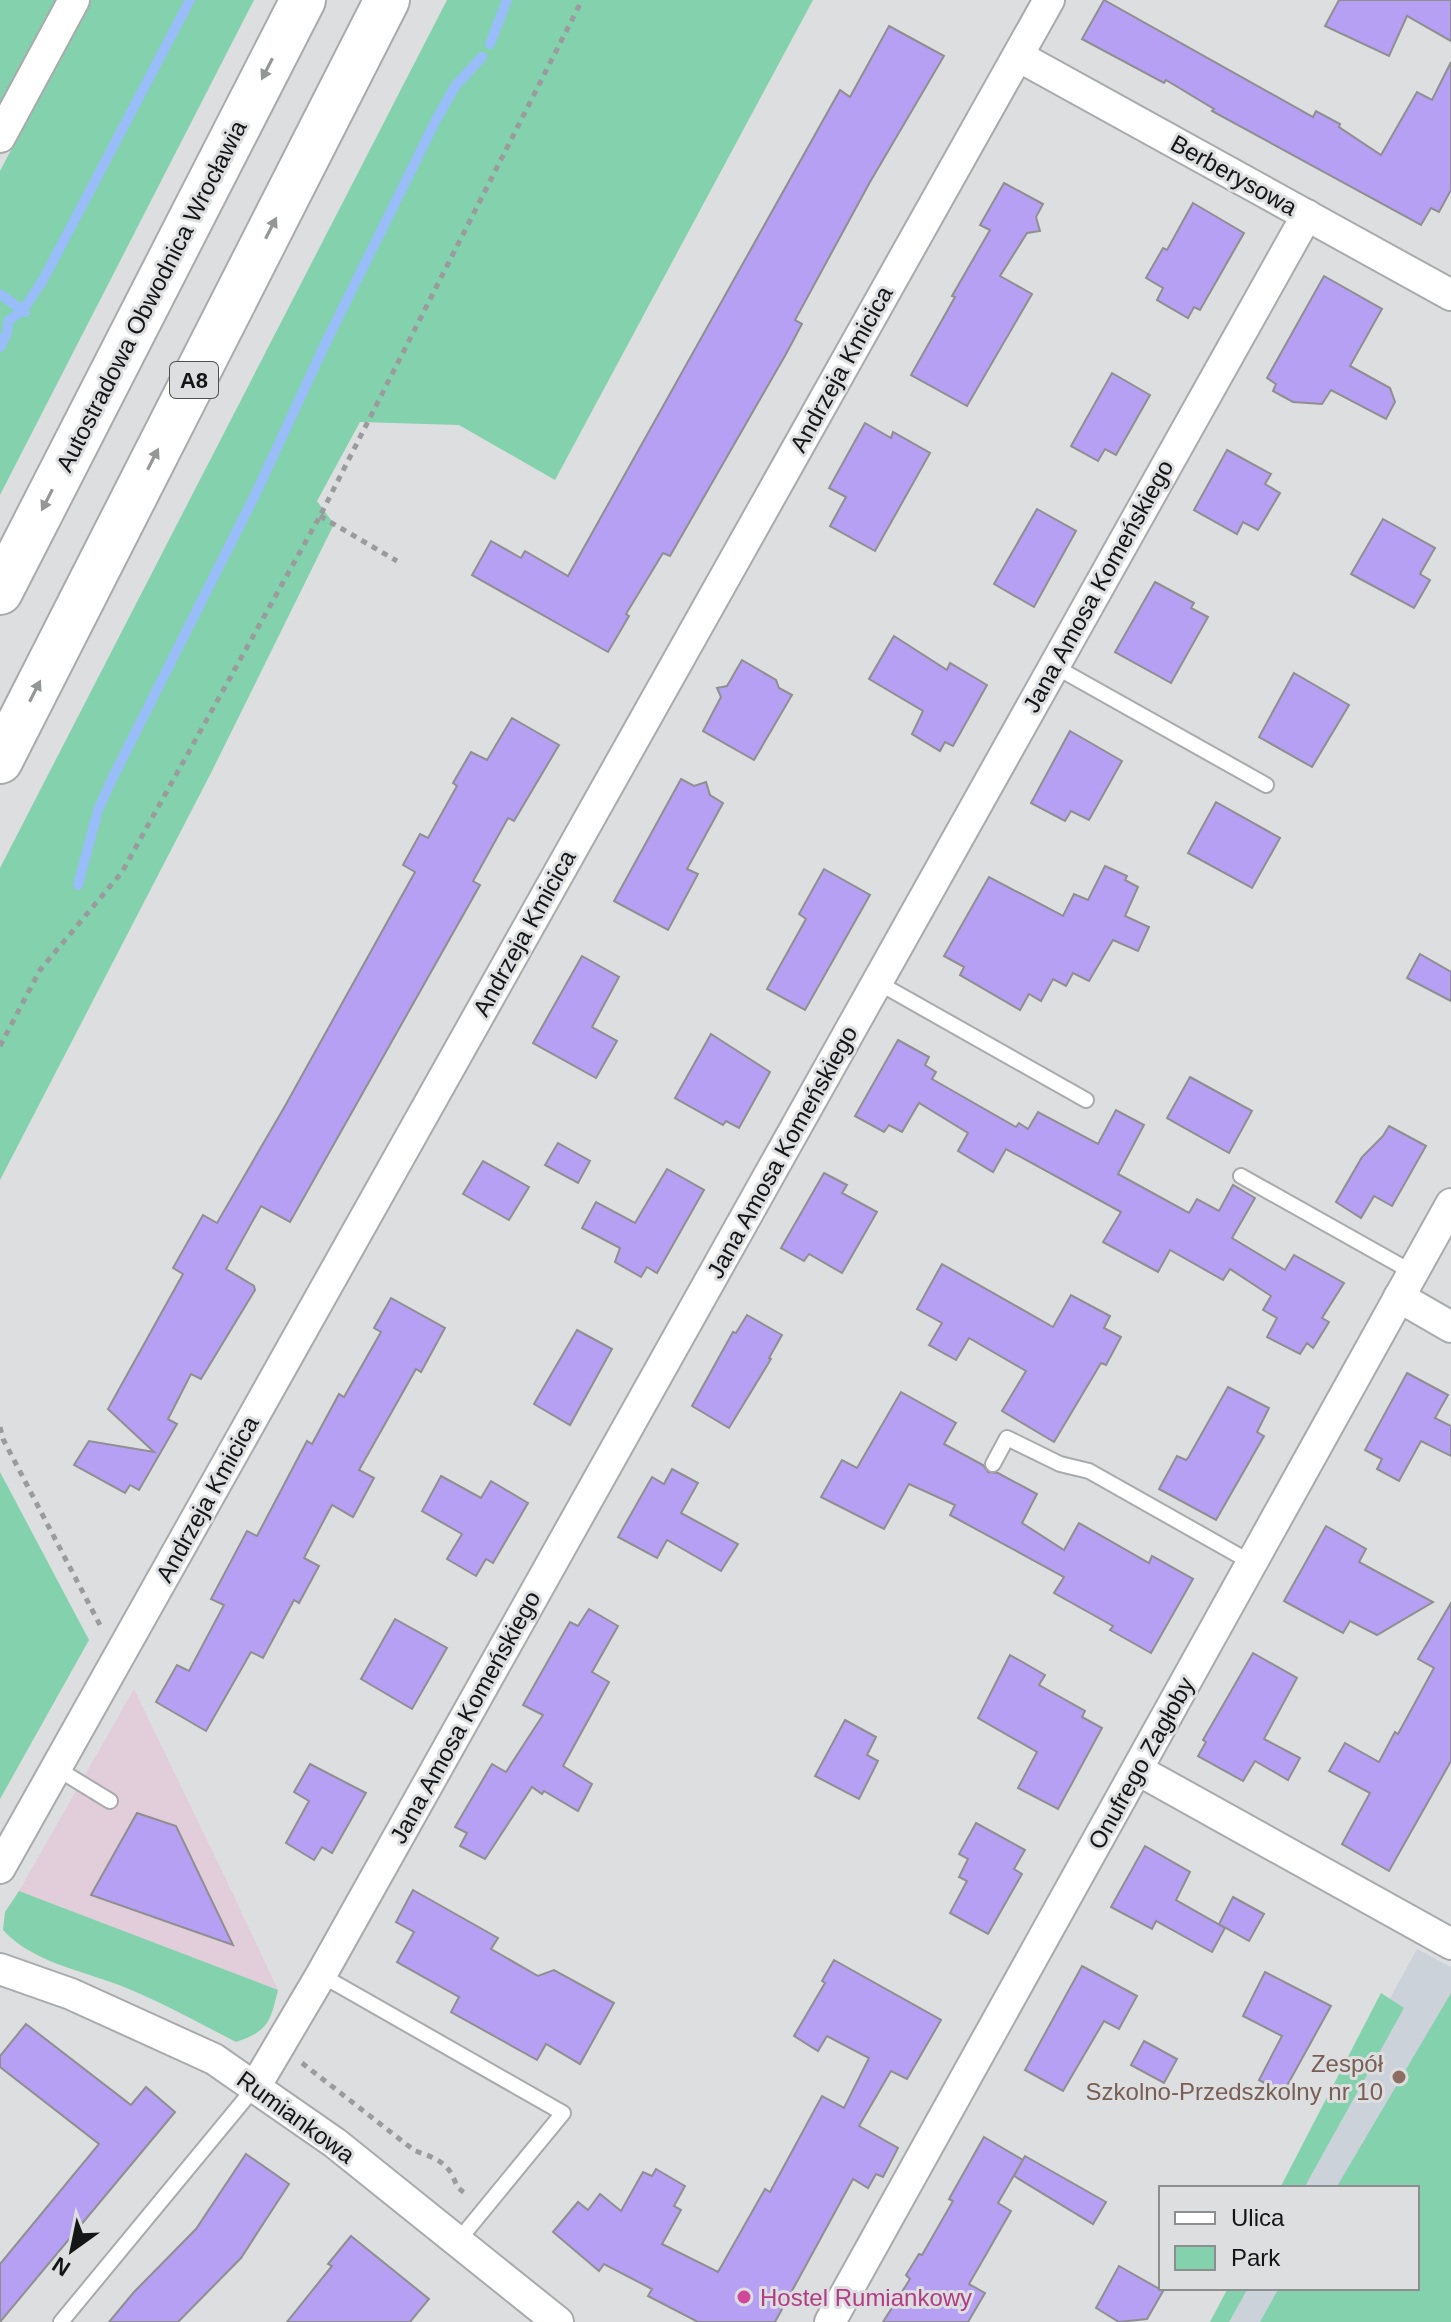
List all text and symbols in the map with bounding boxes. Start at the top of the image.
one-way arrow [260,58,274,81]
street label: Autostradowa Obwodnica Wrocławia [50,115,252,476]
street label: Berberysowa [1166,129,1302,221]
one-way arrow [265,216,278,239]
street label: Andrzeja Kmicica [784,281,898,457]
road number: A8 [170,362,218,398]
one-way arrow [147,448,160,471]
street label: Jana Amosa Komeńskiego [1017,455,1179,717]
one-way arrow [40,489,53,512]
one-way arrow [29,680,42,703]
street label: Andrzeja Kmicica [467,845,581,1021]
street label: Jana Amosa Komeńskiego [701,1021,863,1283]
street label: Andrzeja Kmicica [150,1411,264,1587]
street label: Jana Amosa Komeńskiego [384,1586,546,1848]
street label: Onufrego Zagłoby [1083,1672,1199,1854]
place label: Zespół Szkolno-Przedszkolny nr 10 [1086,2050,1384,2105]
street label: Rumiankowa [232,2065,361,2169]
marker: Zespół Szkolno-Przedszkolny nr 10 [1390,2068,1408,2086]
legend [1159,2186,1419,2290]
text: Ulica [1231,2204,1285,2231]
north arrow [32,2210,112,2290]
text: Park [1231,2244,1281,2271]
text: N [48,2252,75,2281]
place label: Hostel Rumiankowy [760,2284,972,2311]
marker: Hostel Rumiankowy [735,2288,753,2306]

